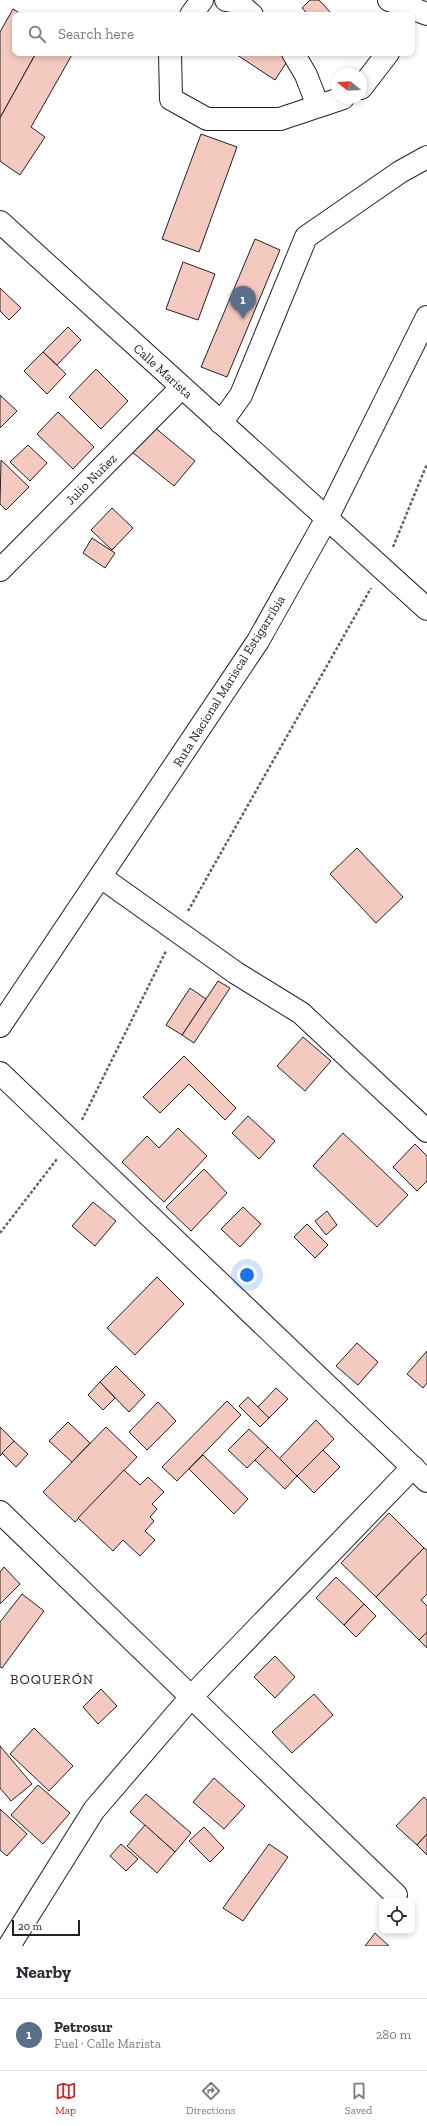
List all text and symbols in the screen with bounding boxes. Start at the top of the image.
search box [12,12,415,56]
icon: search [26,23,48,45]
text: Search here [58,25,134,43]
north arrow [331,68,367,104]
pin: 1 [230,286,256,319]
street label: Calle Marista [130,341,196,402]
street label: Julio Nuñez [62,450,120,508]
street label: Ruta Nacional Mariscal Estigarribia [170,592,288,769]
your location [237,1265,257,1285]
district label: BOQUERÓN [10,1671,94,1688]
map controls [379,1898,415,1934]
button: locate [379,1898,415,1934]
scale bar [12,1918,80,1937]
text: 20 m [18,1920,42,1933]
text: Nearby [16,1962,71,1982]
text: Petrosur [54,2018,113,2036]
text: 1 [26,2027,32,2042]
text: 280 m [376,2027,411,2042]
text: Fuel · Calle Marista [54,2036,161,2051]
tab: Map [55,2080,77,2117]
tab: Directions [186,2080,236,2117]
tab: Saved [345,2080,372,2117]

